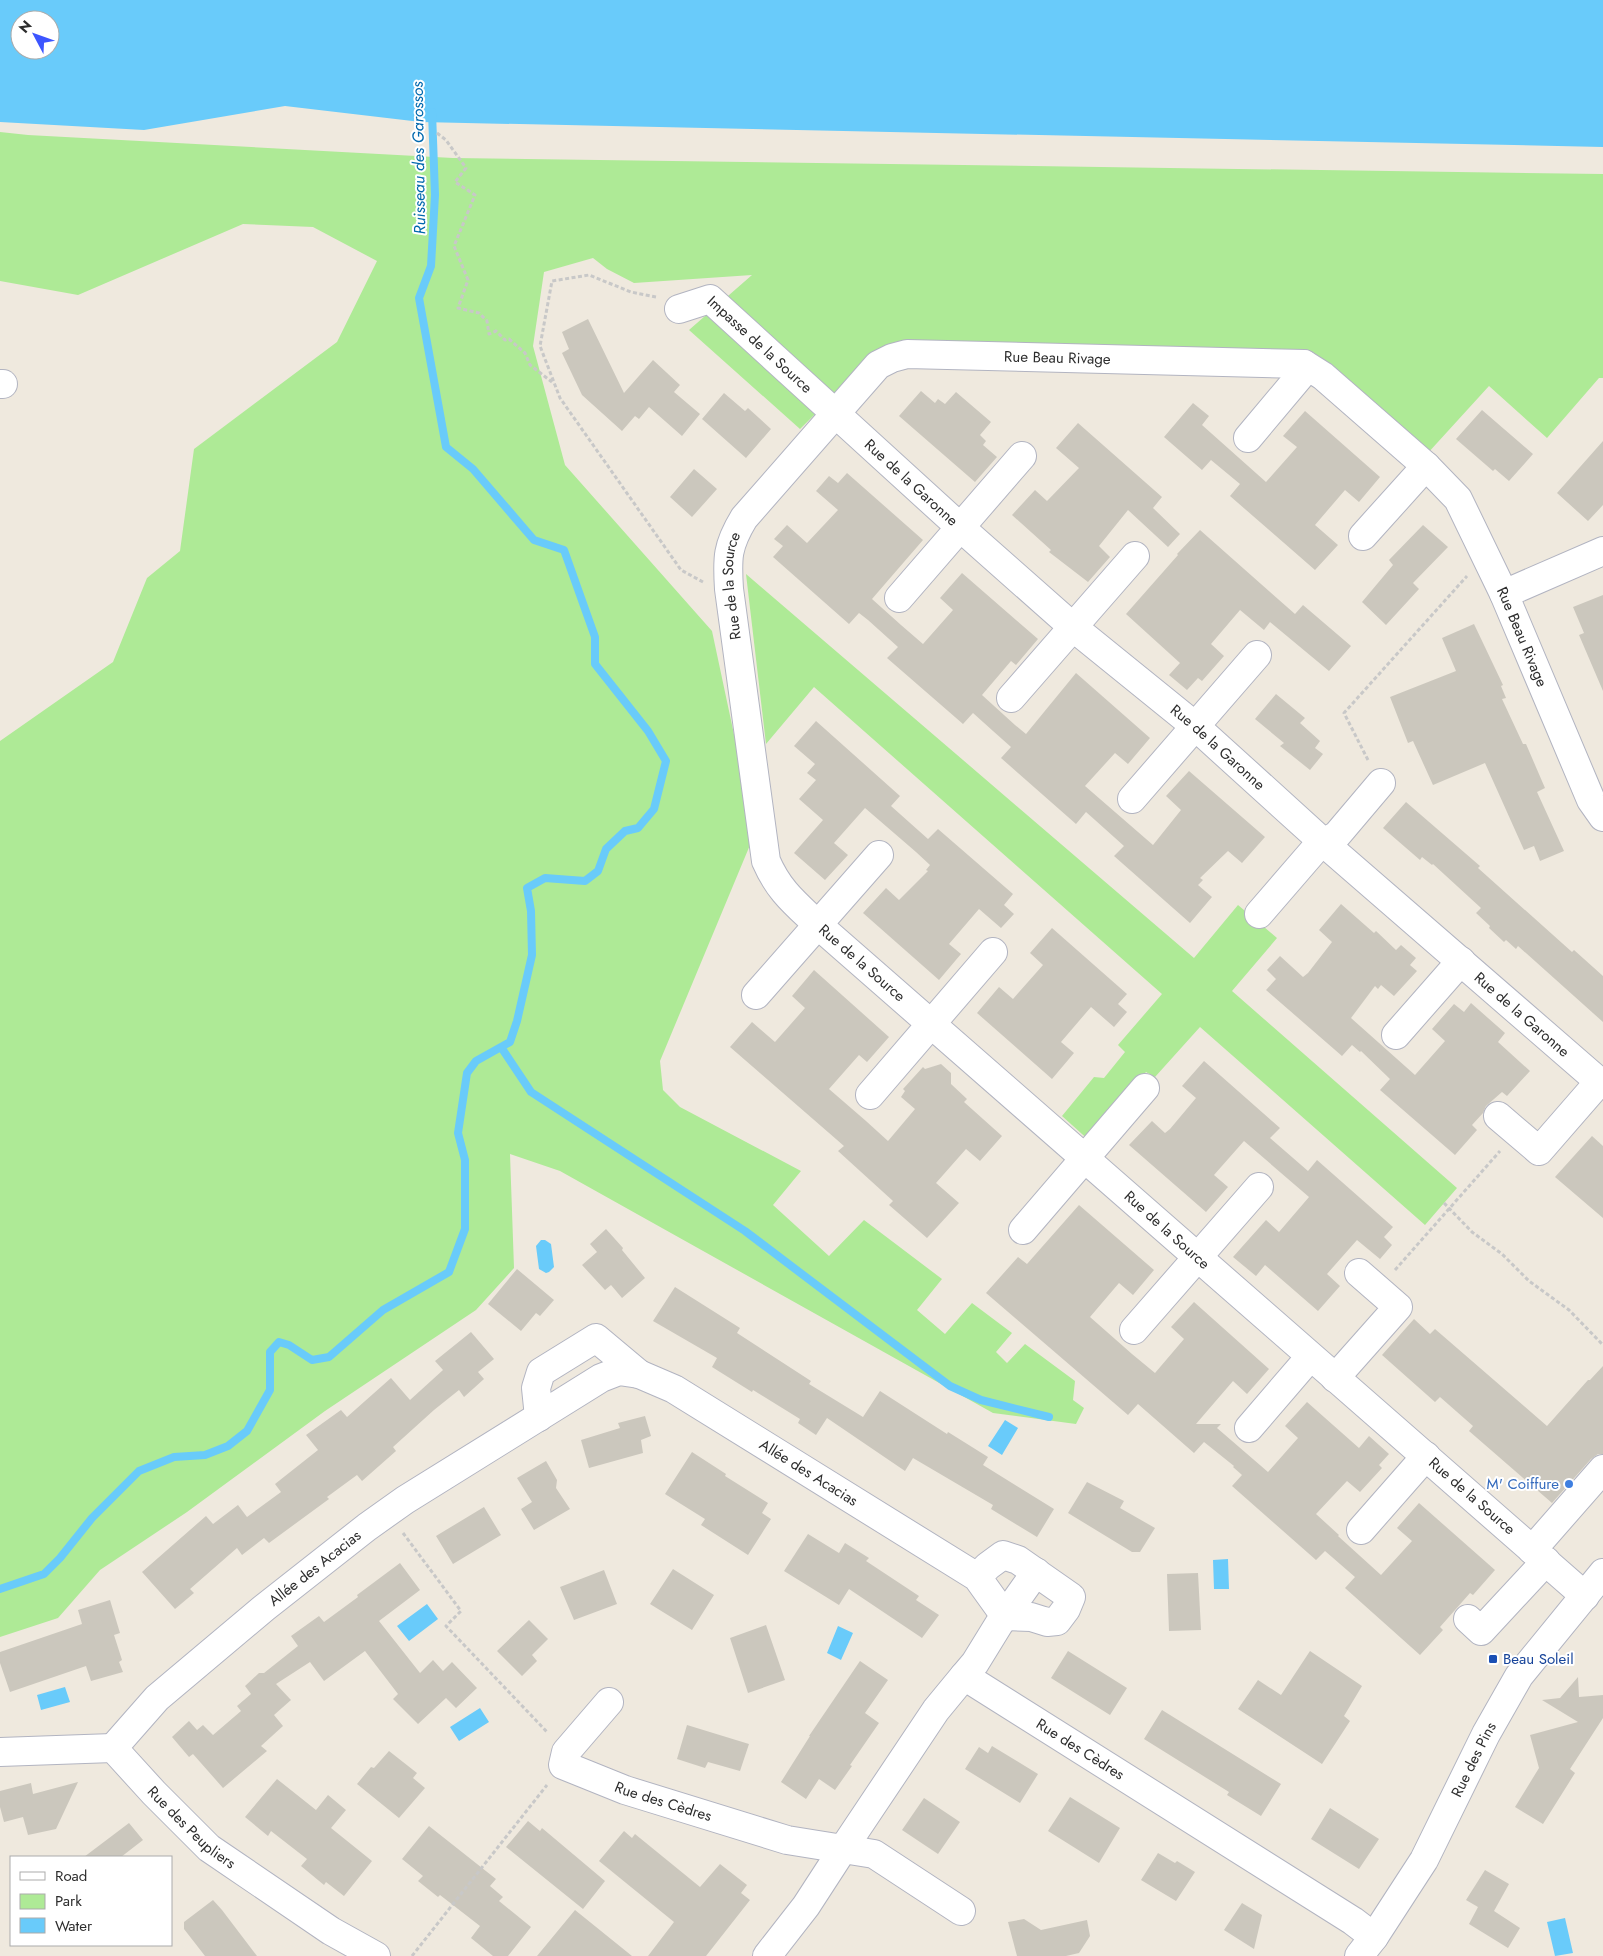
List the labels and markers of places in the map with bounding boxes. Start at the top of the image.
place label: M' Coiffure [1487,1473,1559,1495]
marker: M' Coiffure [1563,1478,1575,1490]
place label: Beau Soleil [1503,1648,1574,1670]
marker: Beau Soleil [1487,1653,1499,1665]

